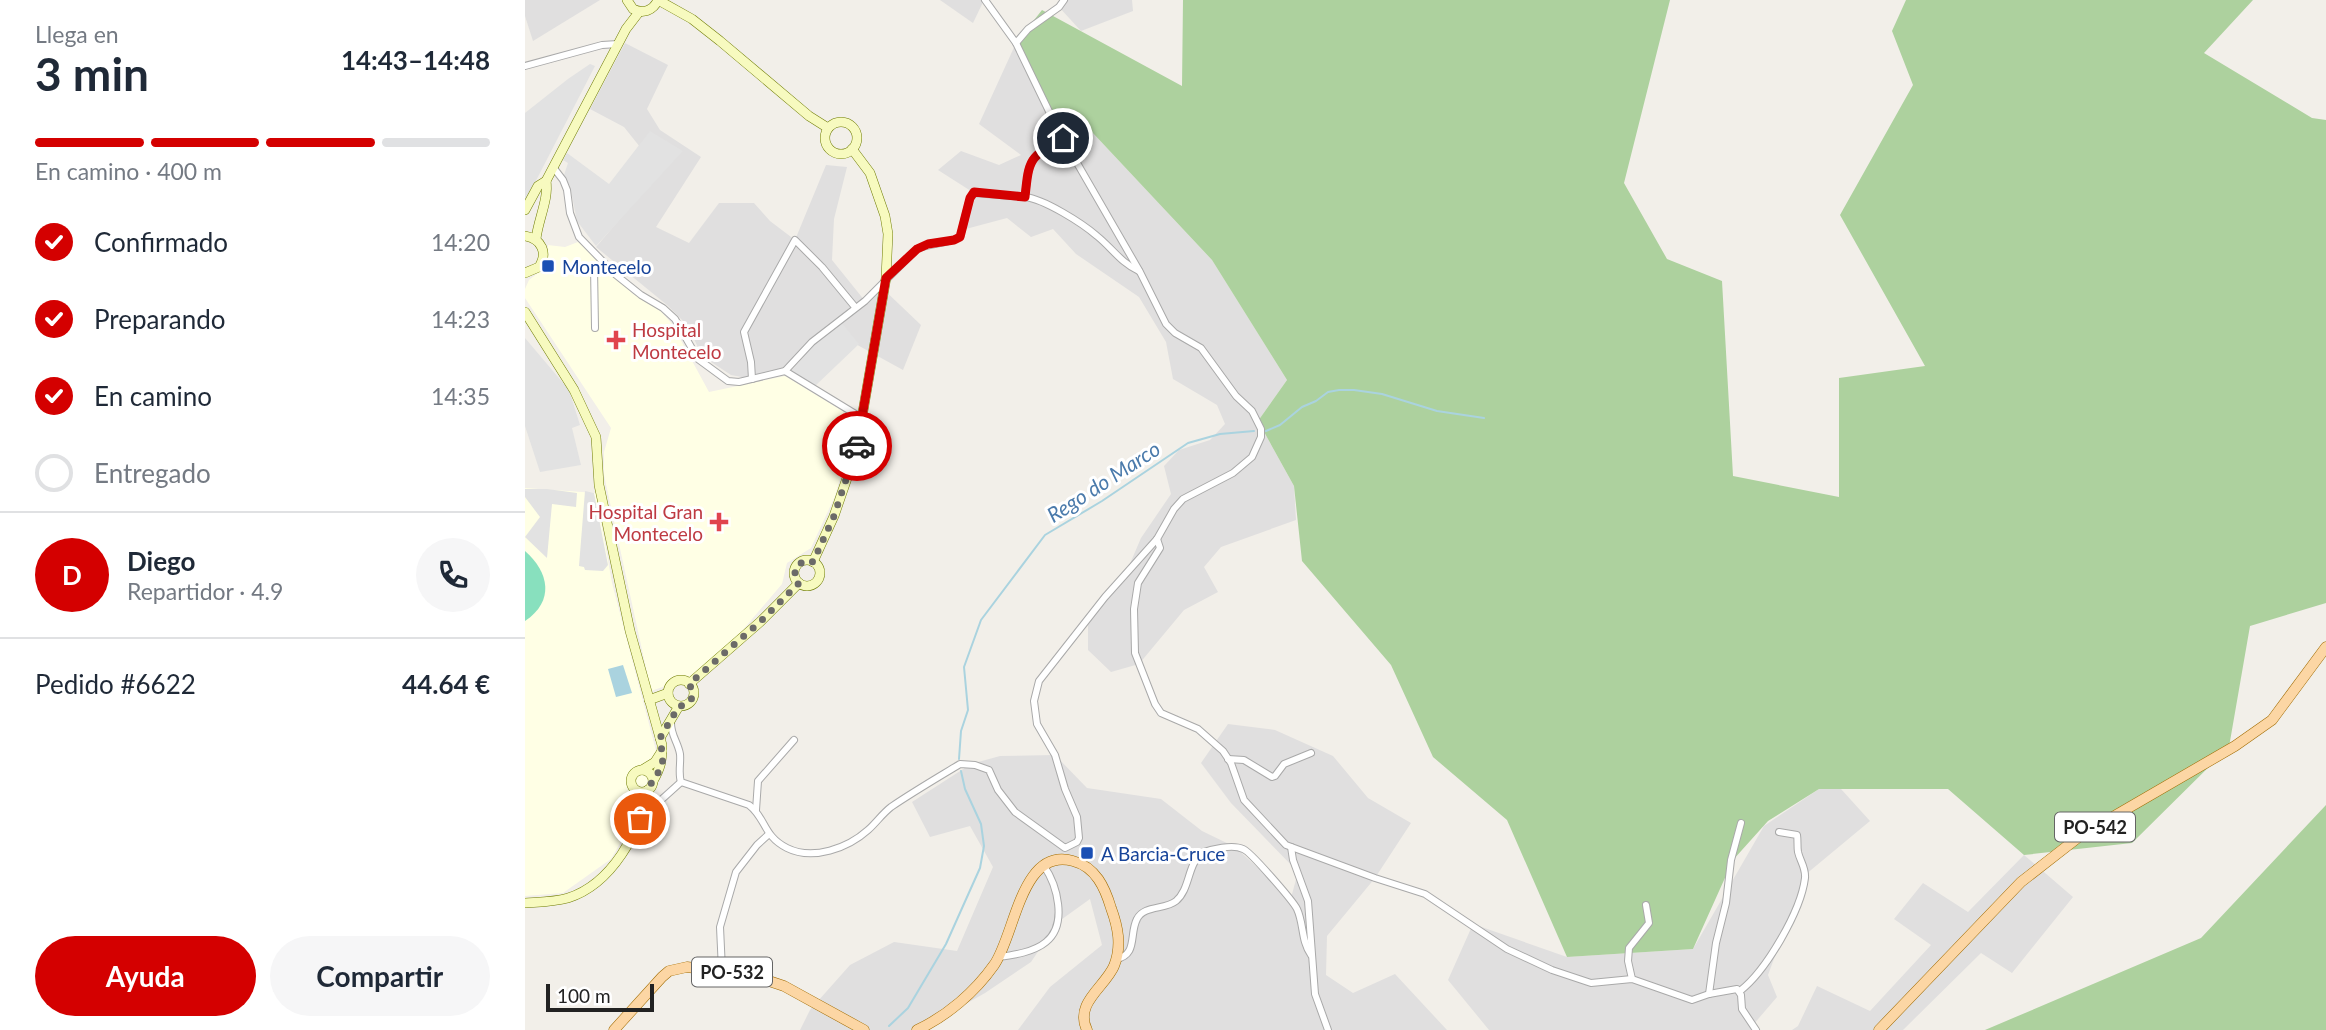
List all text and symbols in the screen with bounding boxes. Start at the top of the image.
text: Llega en [35,20,119,48]
text: 14:43–14:48 [341,44,490,76]
text: 3 min [35,46,149,101]
pin [1033,108,1093,168]
icon: home [1044,119,1082,157]
text: En camino · 400 m [35,157,222,185]
icon: check [35,223,73,261]
text: Confirmado [94,226,228,258]
text: 14:20 [431,228,490,256]
place label: Montecelo [562,255,652,278]
marker: Montecelo [540,258,556,274]
icon: check [35,300,73,338]
text: Preparando [94,303,226,335]
text: 14:23 [431,305,490,333]
place label: Hospital Montecelo [632,318,722,363]
marker: Hospital Montecelo [606,330,626,350]
icon: check [35,377,73,415]
text: En camino [94,380,212,412]
text: 14:35 [431,382,490,410]
courier [822,411,892,481]
icon: car [838,427,876,465]
water label: Rego do Marco [1042,435,1164,527]
text: Entregado [94,457,211,489]
place label: Hospital Gran Montecelo [588,500,703,545]
marker: Hospital Gran Montecelo [709,512,729,532]
button: phone [416,538,490,612]
text: Diego [127,545,195,577]
text: D [62,559,82,591]
text: Repartidor · 4.9 [127,577,283,605]
text: Pedido #6622 [35,668,196,700]
text: 44.64 € [402,668,490,700]
pin [610,789,670,849]
icon: bag [621,800,659,838]
road number: PO-542 [2055,812,2135,842]
place label: A Barcia-Cruce [1101,842,1225,865]
marker: A Barcia-Cruce [1079,845,1095,861]
button: Ayuda [35,936,256,1016]
button: Compartir [270,936,490,1016]
road number: PO-532 [692,958,772,987]
scale bar [546,981,655,1013]
text: 100 m [557,984,611,1007]

